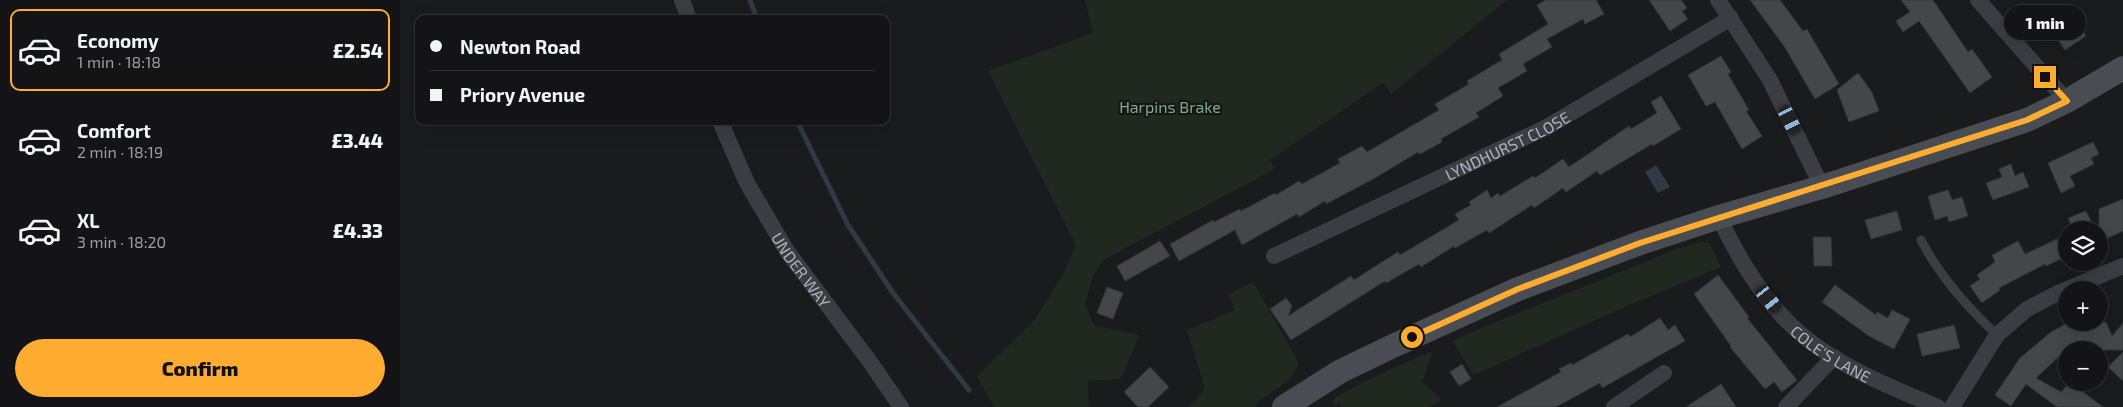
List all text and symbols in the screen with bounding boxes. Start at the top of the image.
callout: 1 min [2004,5,2086,40]
text: 1 min [2025,13,2065,32]
icon: car [17,28,62,73]
text: Economy [77,29,159,52]
text: Newton Road [460,35,581,58]
text: £2.54 [333,39,383,62]
text: 1 min · 18:18 [77,52,161,71]
route end [2034,66,2056,88]
text: Priory Avenue [460,83,585,106]
park label: Harpins Brake [1119,97,1221,116]
car [1776,103,1803,137]
street label: LYNDHURST CLOSE [1442,106,1573,183]
icon: car [17,118,62,163]
text: Comfort [77,119,151,142]
text: £3.44 [331,129,383,152]
text: 2 min · 18:19 [77,142,163,161]
icon: car [17,208,62,253]
text: XL [77,209,99,232]
text: £4.33 [333,219,383,242]
map controls [2058,221,2108,391]
button: layers [2058,221,2108,271]
street label: UNDER WAY [768,229,835,311]
text: 3 min · 18:20 [77,232,166,251]
button: + [2058,281,2108,331]
car [1753,283,1784,315]
street label: COLE'S LANE [1787,321,1874,386]
route start [1401,326,1423,348]
button: Confirm [15,339,385,397]
button: − [2058,341,2108,391]

